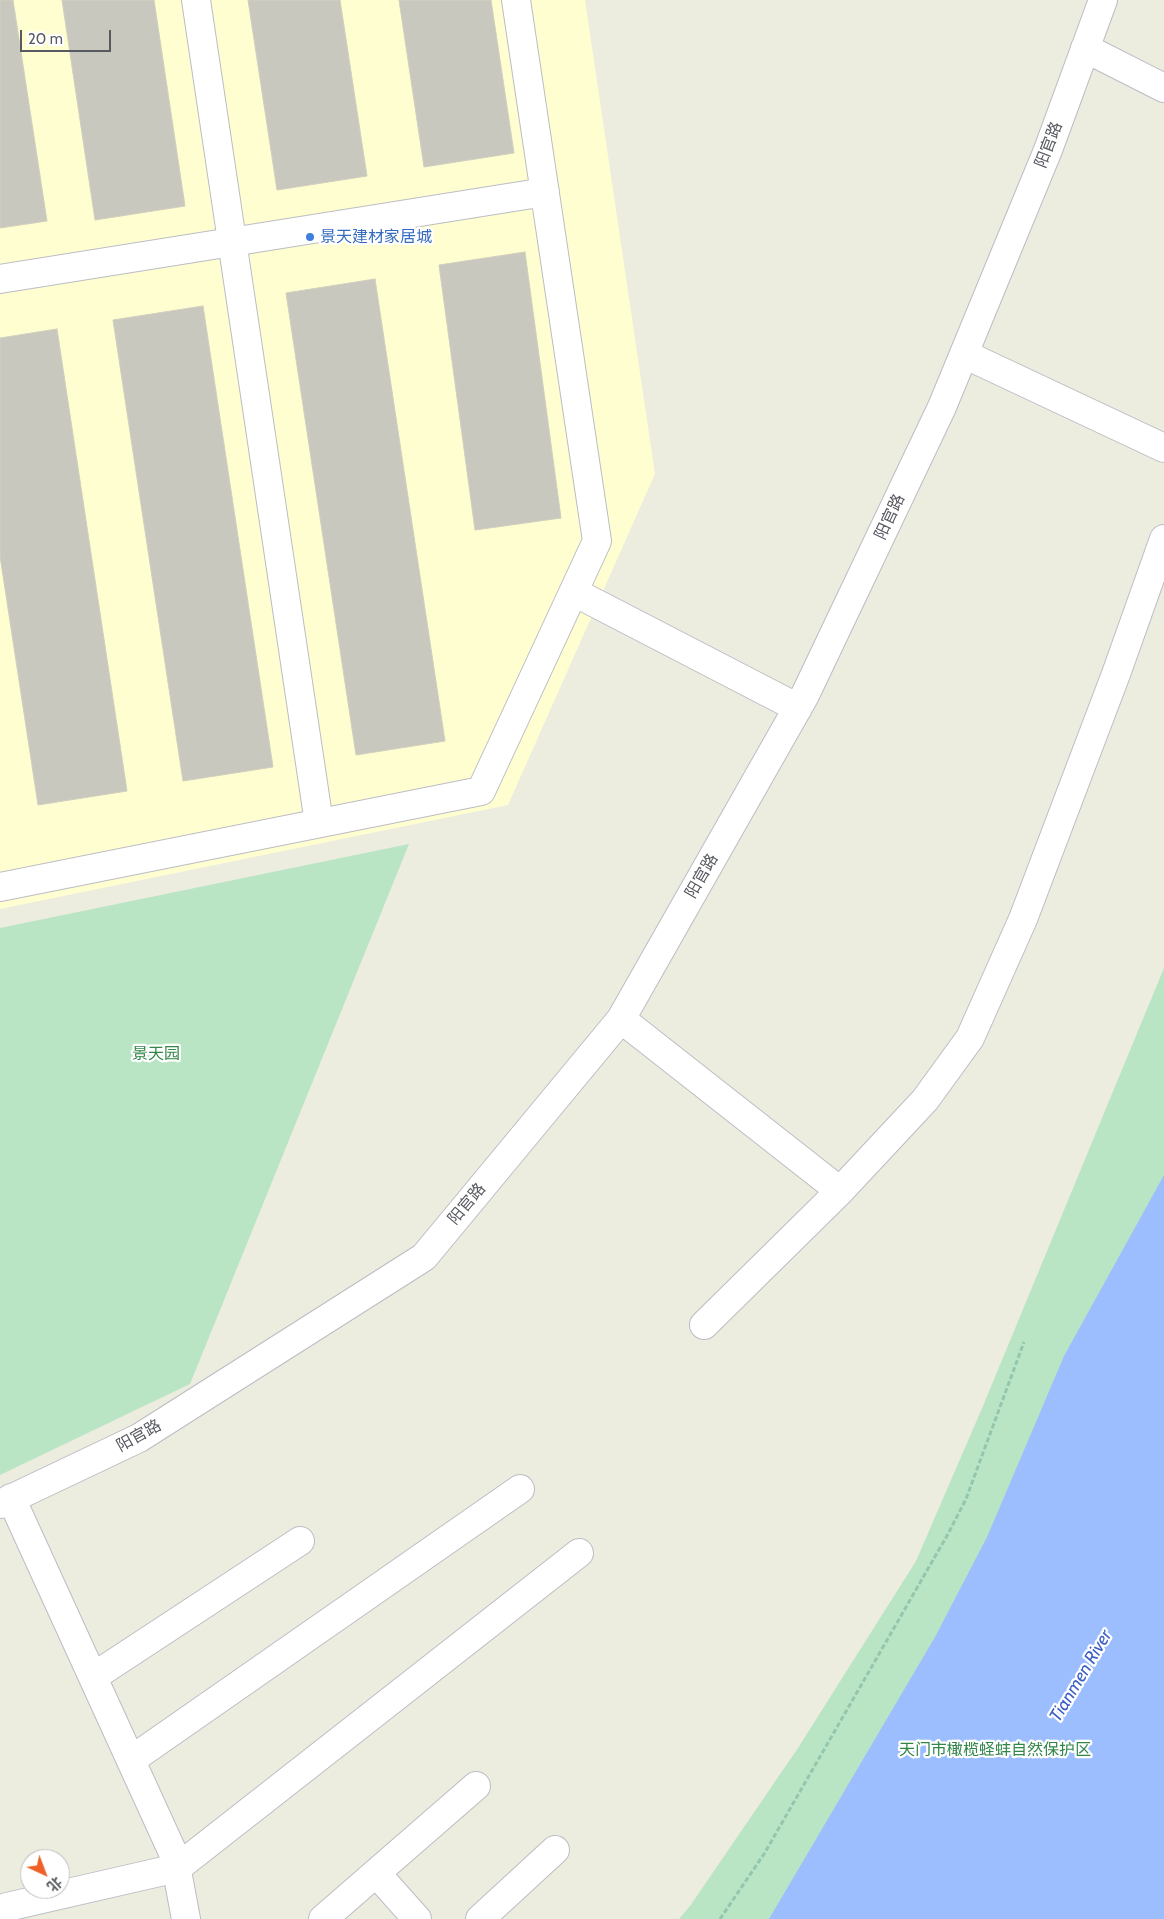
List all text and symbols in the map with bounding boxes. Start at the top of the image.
scale bar [22,20,114,52]
text: 20 m [28,30,63,48]
street label: 阳官路 [1031,119,1067,171]
place label: 景天建材家居城 [320,227,432,247]
marker: 景天建材家居城 [304,231,316,243]
street label: 阳官路 [871,491,909,543]
street label: 阳官路 [682,850,722,902]
park label: 景天园 [132,1044,180,1064]
street label: 阳官路 [444,1179,490,1229]
street label: 阳官路 [113,1416,165,1456]
water label: Tianmen River [1045,1626,1117,1726]
park label: 天门市橄榄蛏蚌自然保护区 [899,1740,1091,1760]
north arrow [20,1849,70,1899]
text: 北 [43,1873,66,1896]

